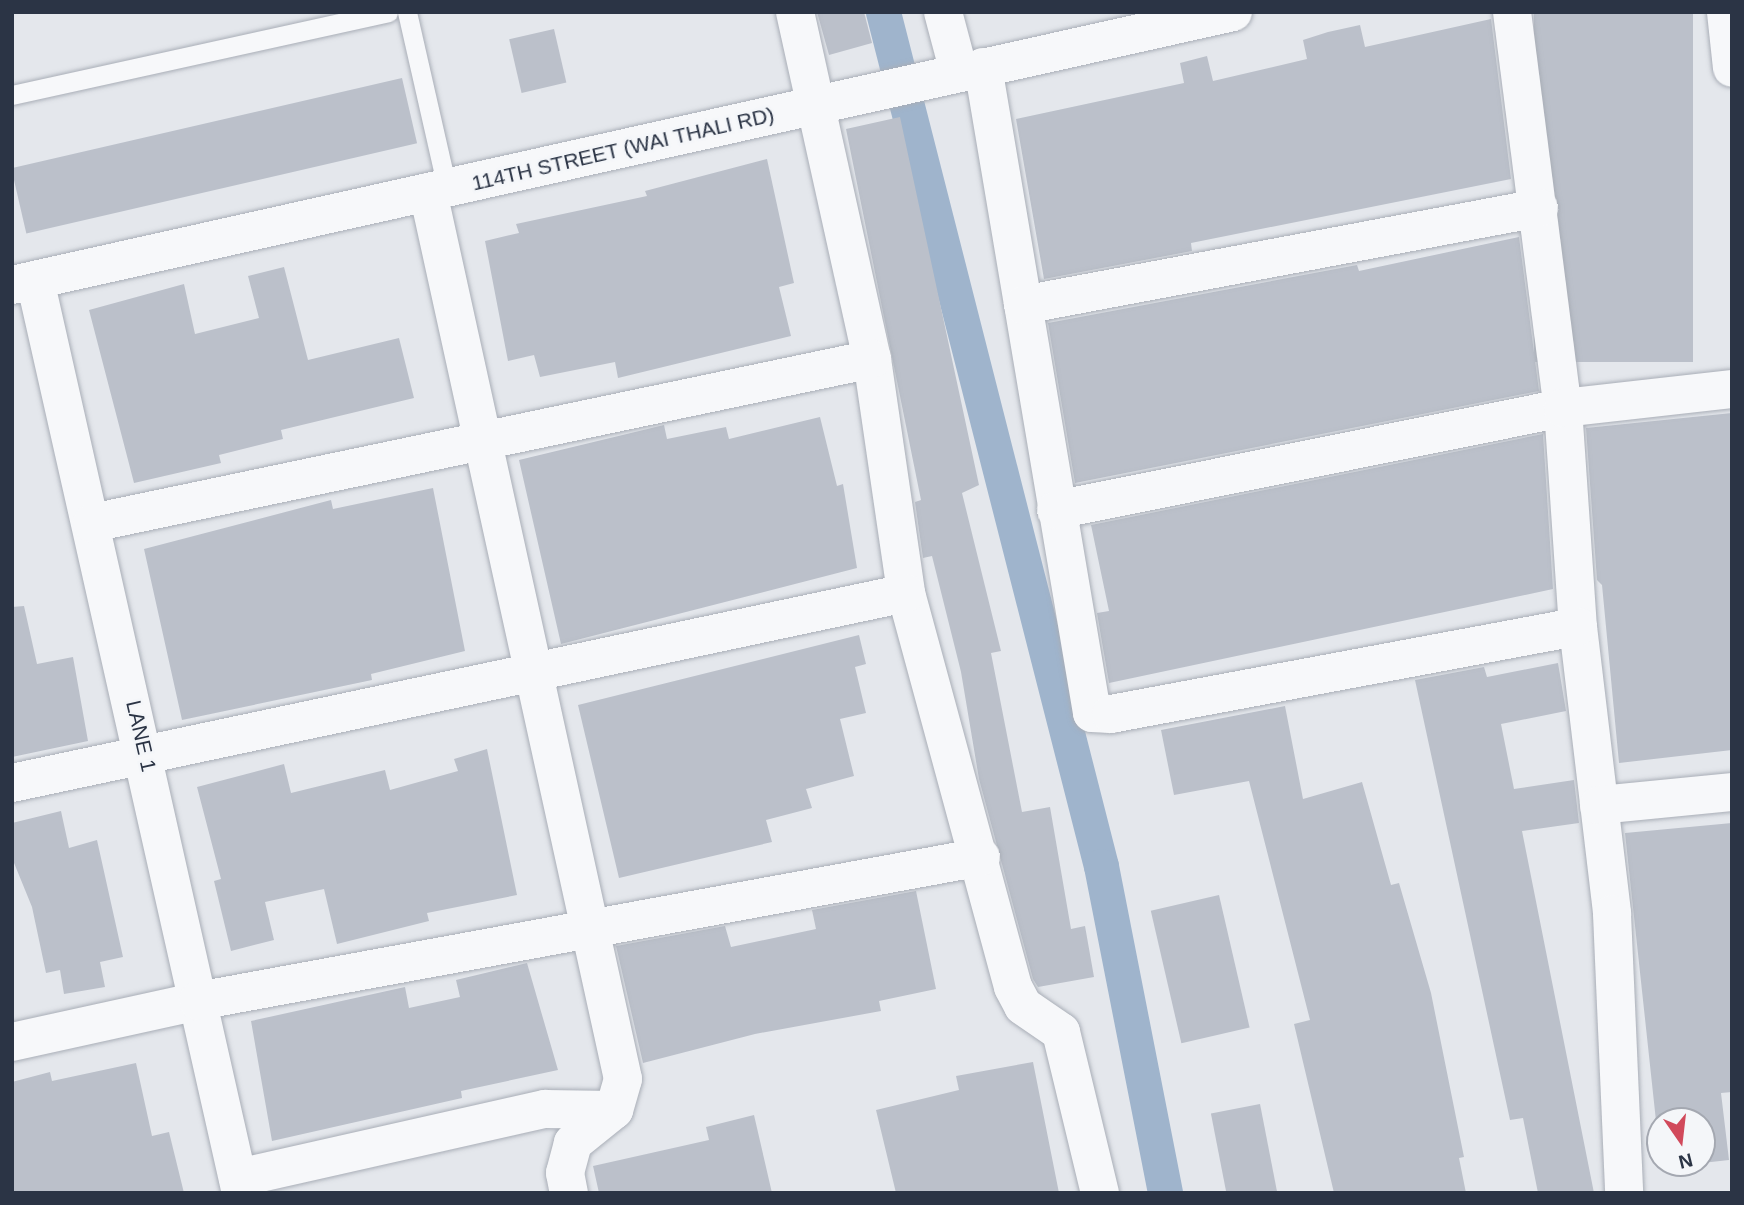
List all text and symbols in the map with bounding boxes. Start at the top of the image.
street label: 114TH STREET (WAI THALI RD) [469,102,777,196]
street label: LANE 1 [121,698,161,774]
north arrow [1646,1107,1716,1177]
text: N [1677,1149,1695,1173]

